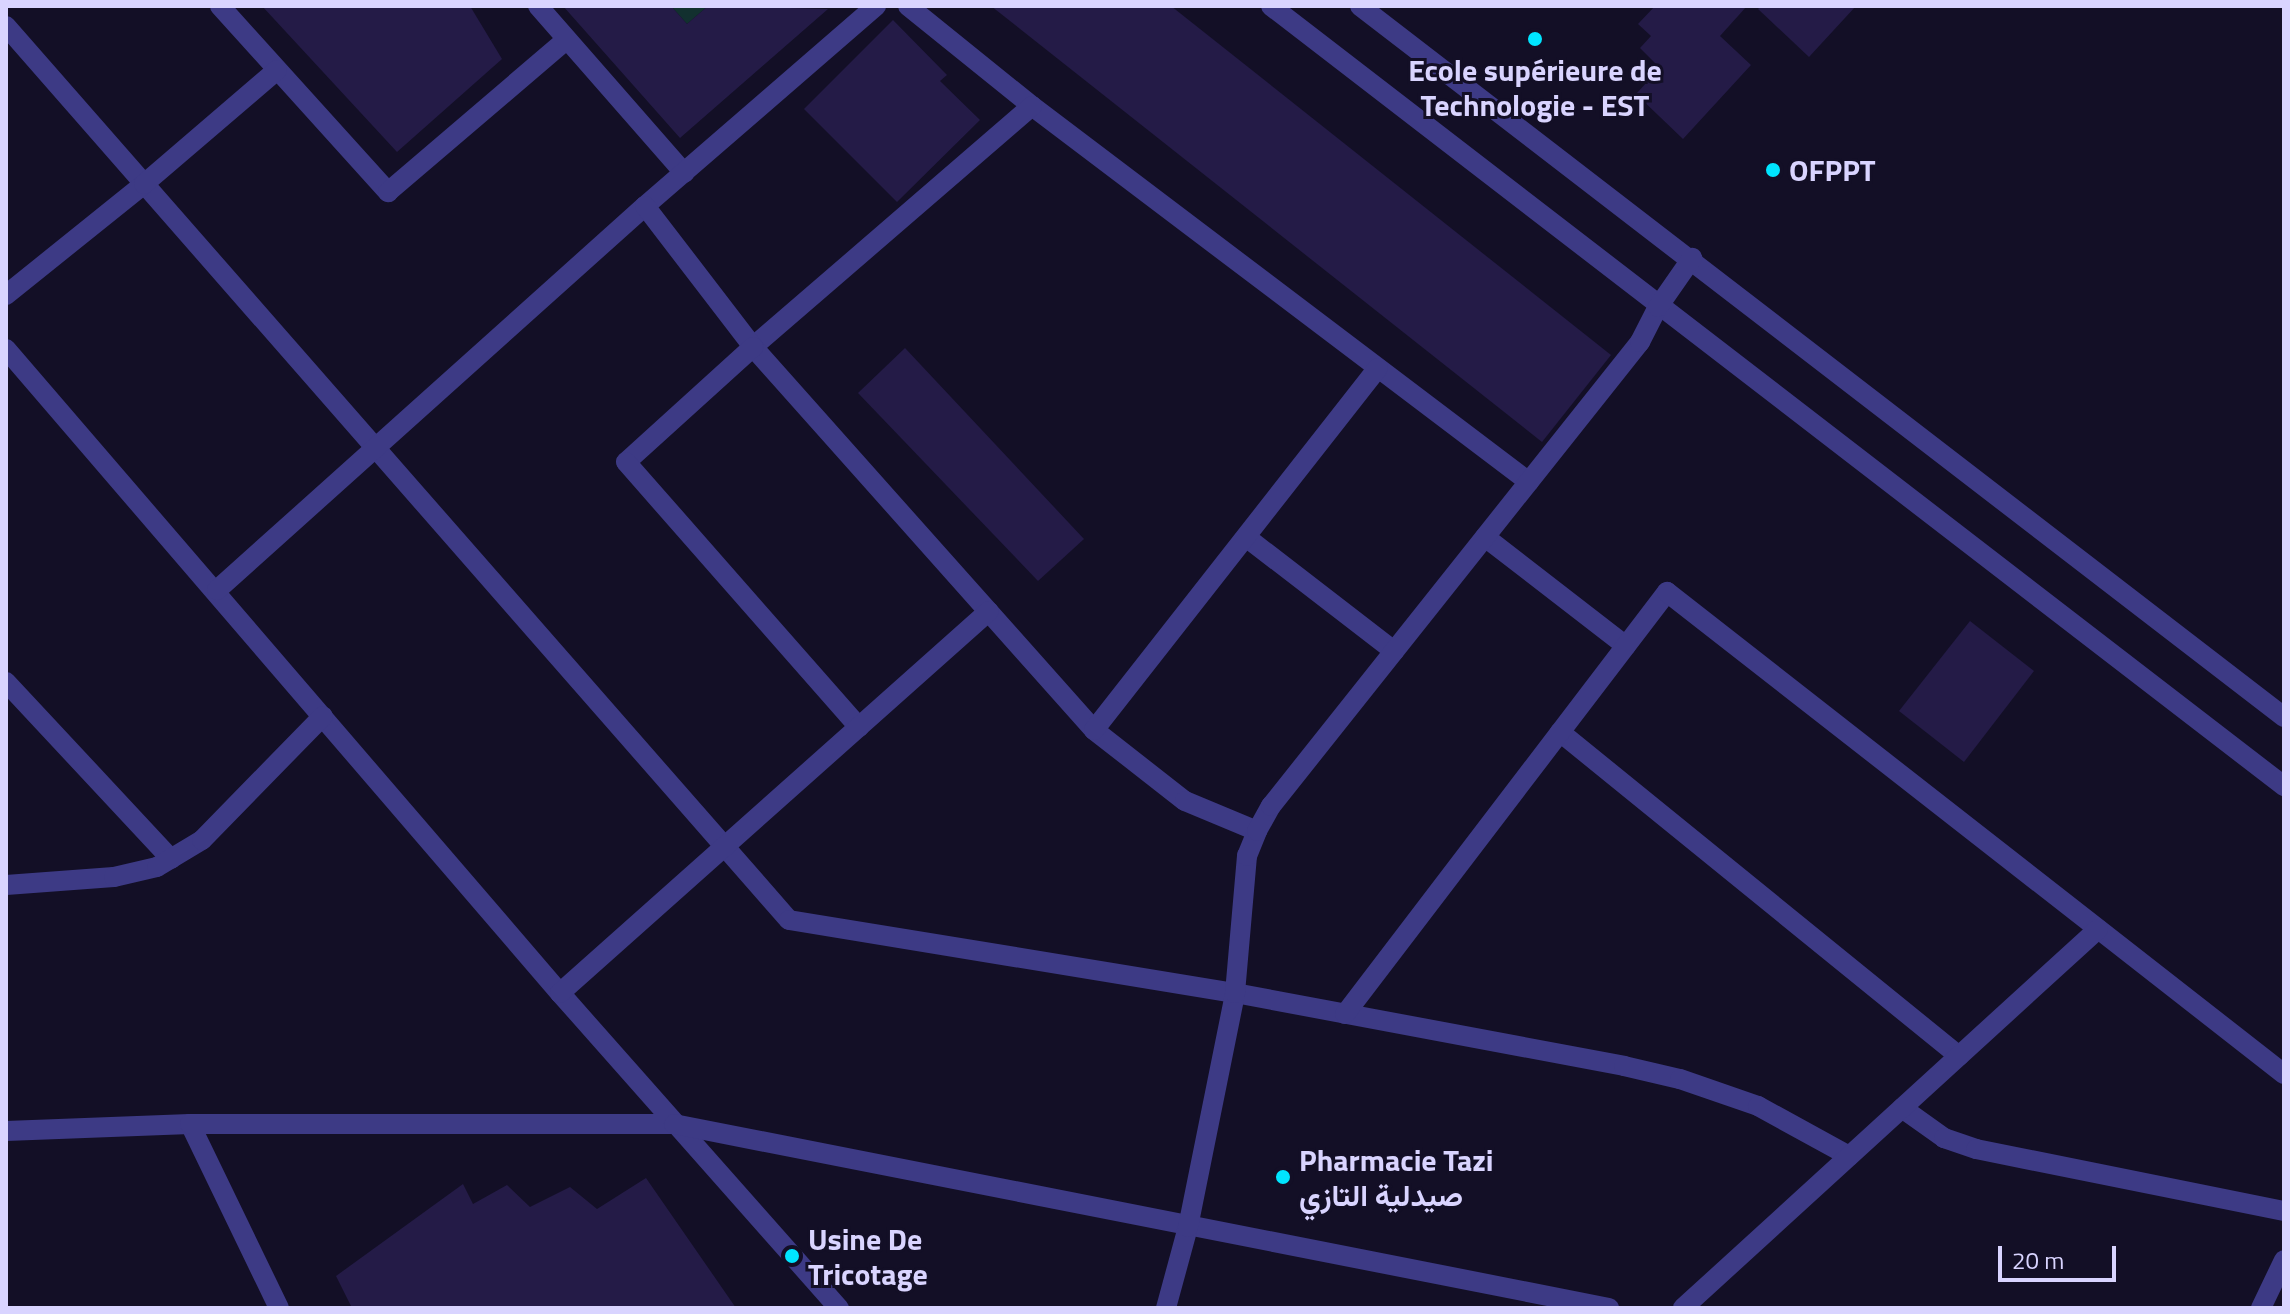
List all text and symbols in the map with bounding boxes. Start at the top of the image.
marker: Ecole supérieure de Technologie - EST [1526,30,1544,48]
place label: Ecole supérieure de Technologie - EST [1408,52,1662,122]
place label: OFPPT [1789,152,1876,188]
marker: OFPPT [1764,161,1782,179]
place label: Pharmacie Tazi صيدلية التازي [1299,1142,1494,1212]
marker: Pharmacie Tazi صيدلية التازي [1274,1168,1292,1186]
place label: Usine De Tricotage [808,1221,928,1292]
scale bar [2002,1230,2120,1280]
text: 20 m [2012,1242,2064,1278]
marker: Usine De Tricotage [783,1247,801,1265]

